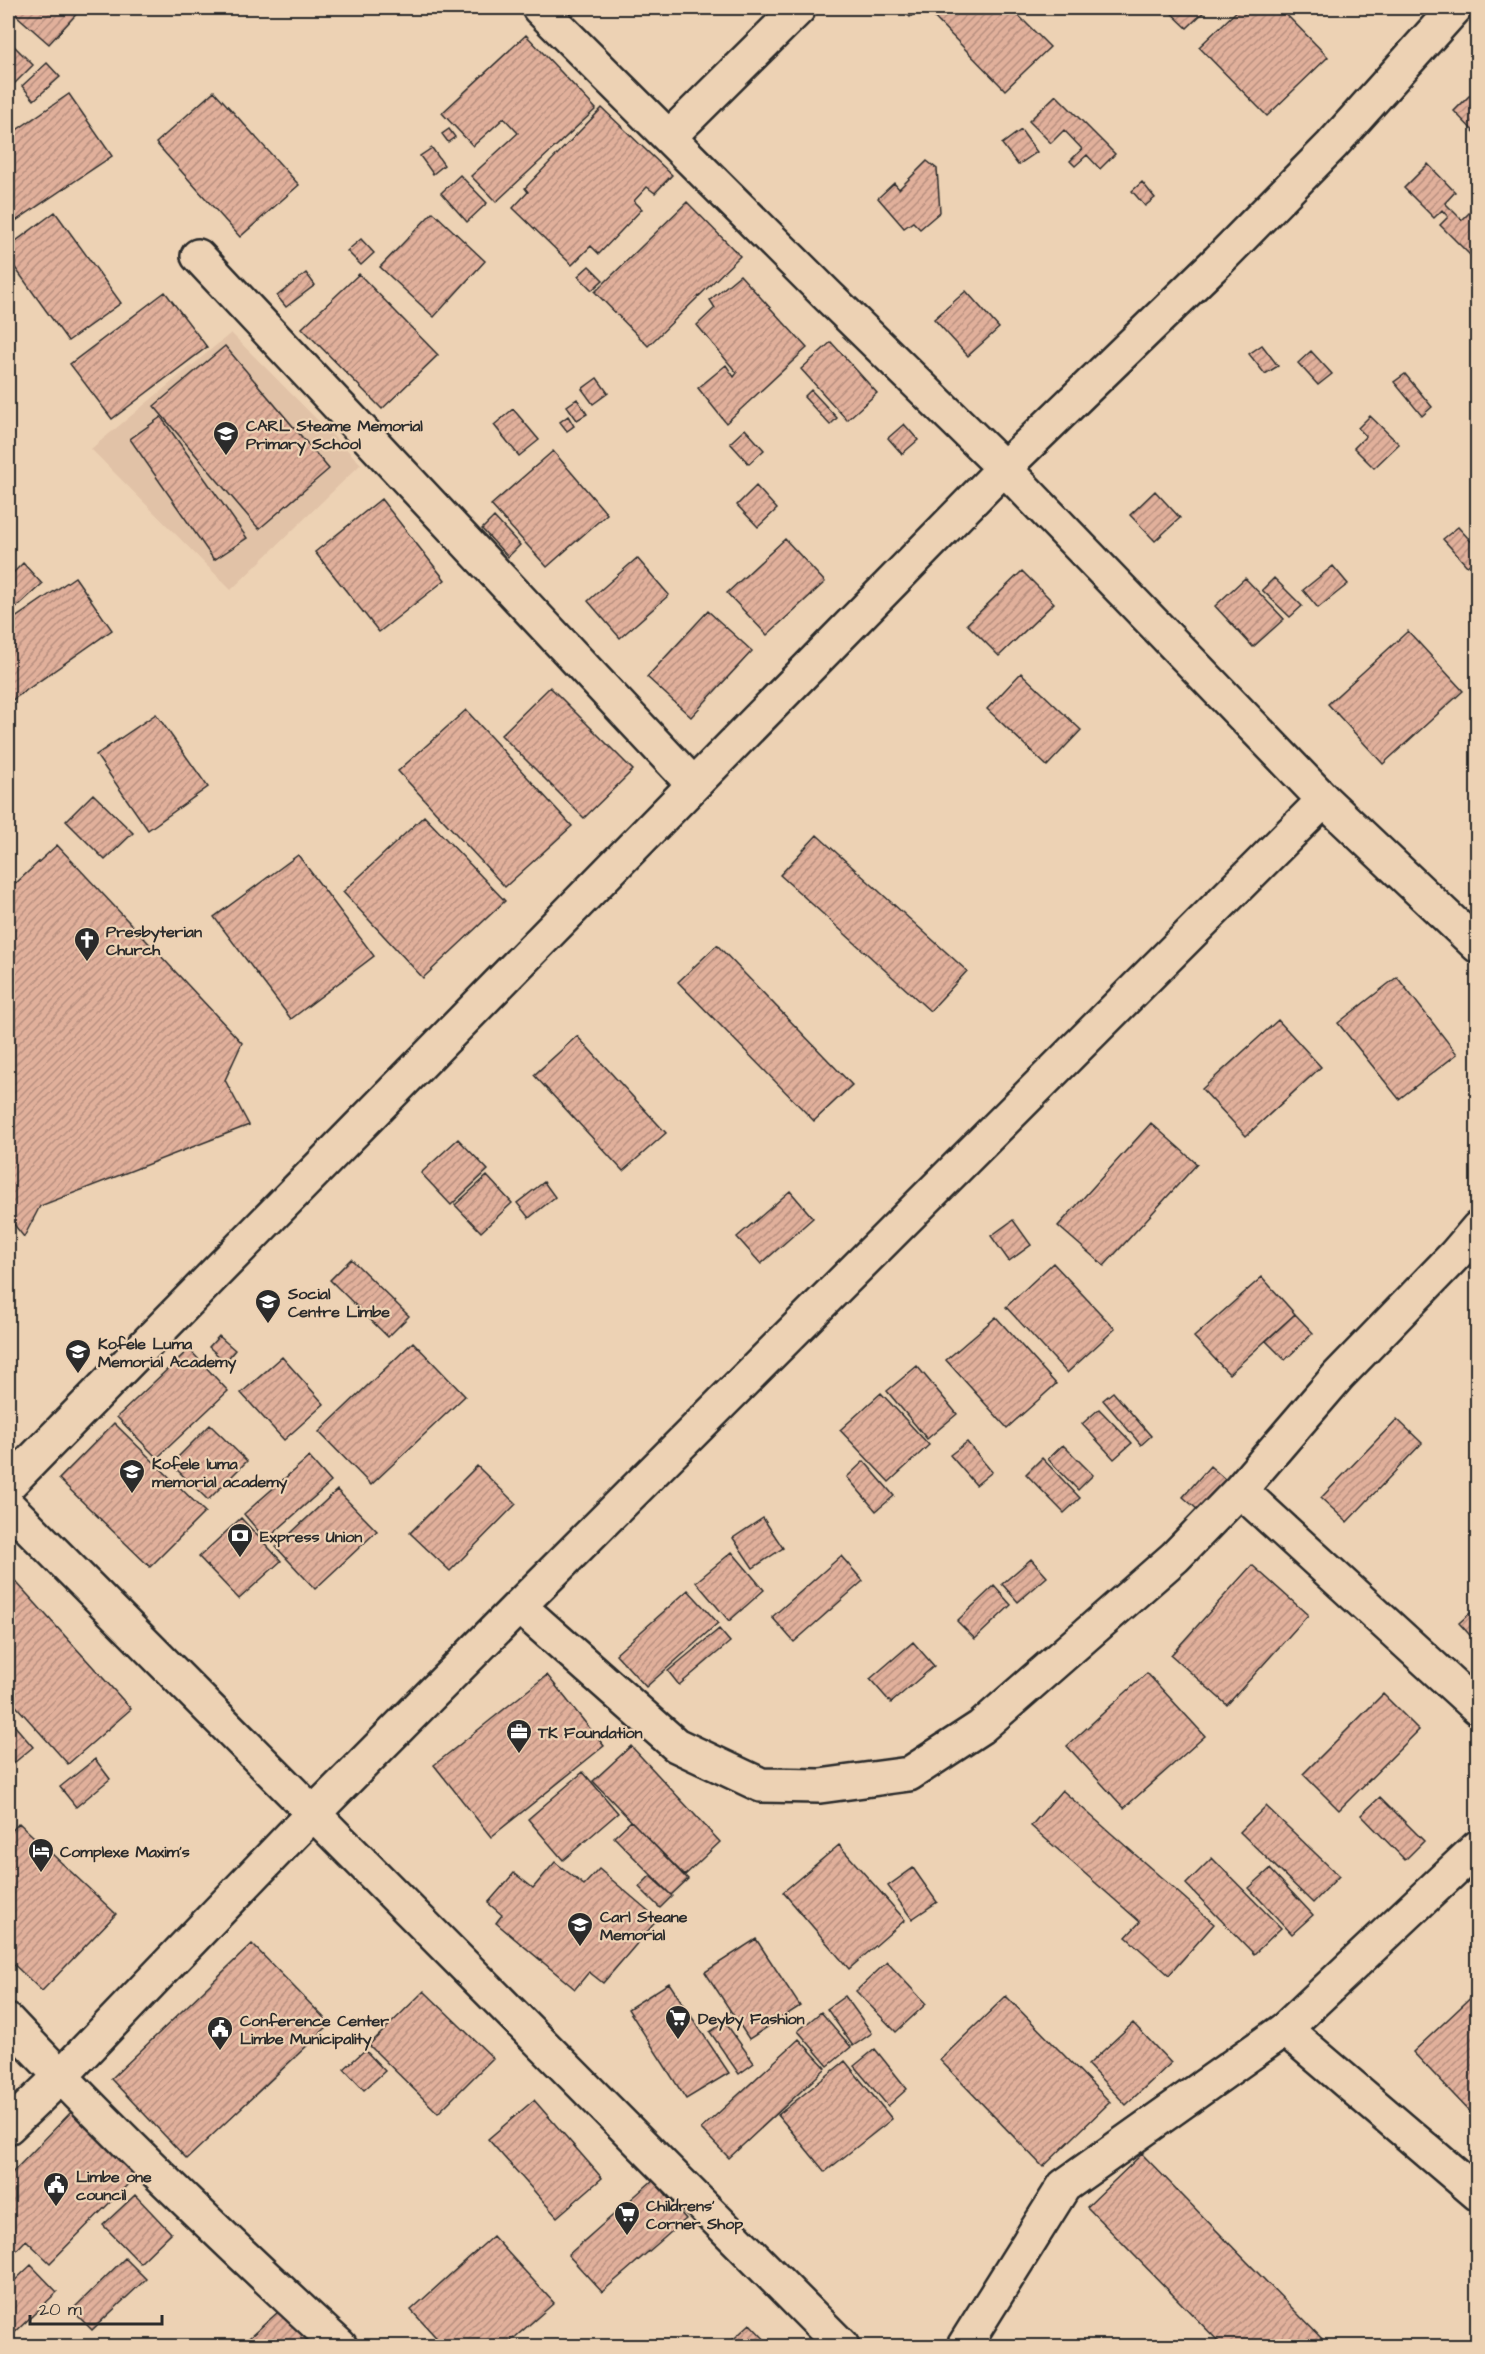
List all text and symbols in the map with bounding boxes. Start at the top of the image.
place label: CARL Steame Memorial Primary School [246,415,423,456]
school or university icon: CARL Steame Memorial Primary School [211,419,241,457]
place label: Presbyterian Church [106,921,202,961]
church icon: Presbyterian Church [72,925,102,963]
place label: Social Centre Limbe [287,1283,390,1323]
school or university icon: Social Centre Limbe [253,1287,283,1325]
place label: Kofele Luma Memorial Academy [98,1333,236,1374]
school or university icon: Kofele Luma Memorial Academy [63,1337,93,1375]
place label: Kofele luma memorial academy [152,1453,288,1494]
school or university icon: Kofele luma memorial academy [117,1457,147,1495]
bank icon: Express Union [225,1521,255,1559]
place label: Express Union [260,1526,362,1548]
office icon: TK Foundation [504,1717,534,1755]
place label: TK Foundation [537,1722,643,1744]
hotel icon: Complexe Maxim's [26,1836,56,1874]
place label: Complexe Maxim's [60,1841,190,1863]
place label: Carl Steane Memorial [600,1906,688,1946]
school or university icon: Carl Steane Memorial [565,1910,595,1948]
supermarket icon: Deyby Fashion [663,2003,693,2041]
place label: Deyby Fashion [698,2008,805,2031]
place label: Conference Center Limbe Municipality [240,2010,389,2051]
public building icon: Conference Center Limbe Municipality [205,2014,235,2052]
place label: Limbe one council [76,2166,152,2206]
public building icon: Limbe one council [41,2170,71,2208]
place label: Childrens' Corner Shop [646,2195,743,2235]
supermarket icon: Childrens' Corner Shop [612,2199,642,2237]
scale bar [30,2288,162,2326]
text: 20 m [39,2297,82,2322]

